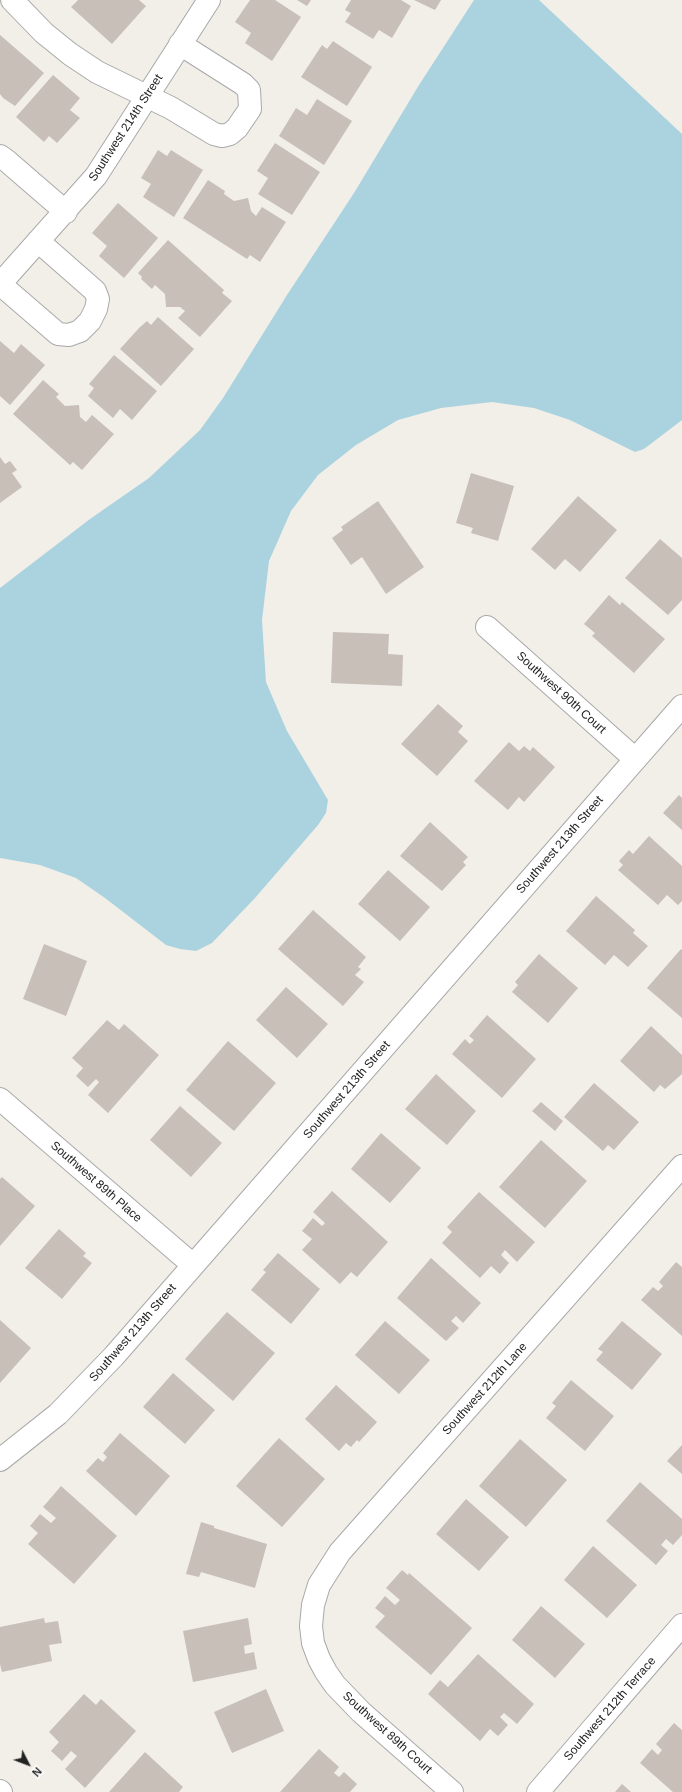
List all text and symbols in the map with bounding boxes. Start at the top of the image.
street label: Southwest 214th Street [86,72,166,184]
street label: Southwest 90th Court [513,649,609,737]
street label: Southwest 213th Street [514,793,606,897]
street label: Southwest 213th Street [301,1038,393,1142]
street label: Southwest 89th Place [47,1138,145,1226]
street label: Southwest 213th Street [87,1281,179,1385]
street label: Southwest 212th Lane [440,1340,530,1438]
street label: Southwest 212th Terrace [561,1654,659,1764]
street label: Southwest 89th Court [339,1689,435,1777]
north arrow [8,1744,48,1784]
text: N [30,1765,44,1779]

